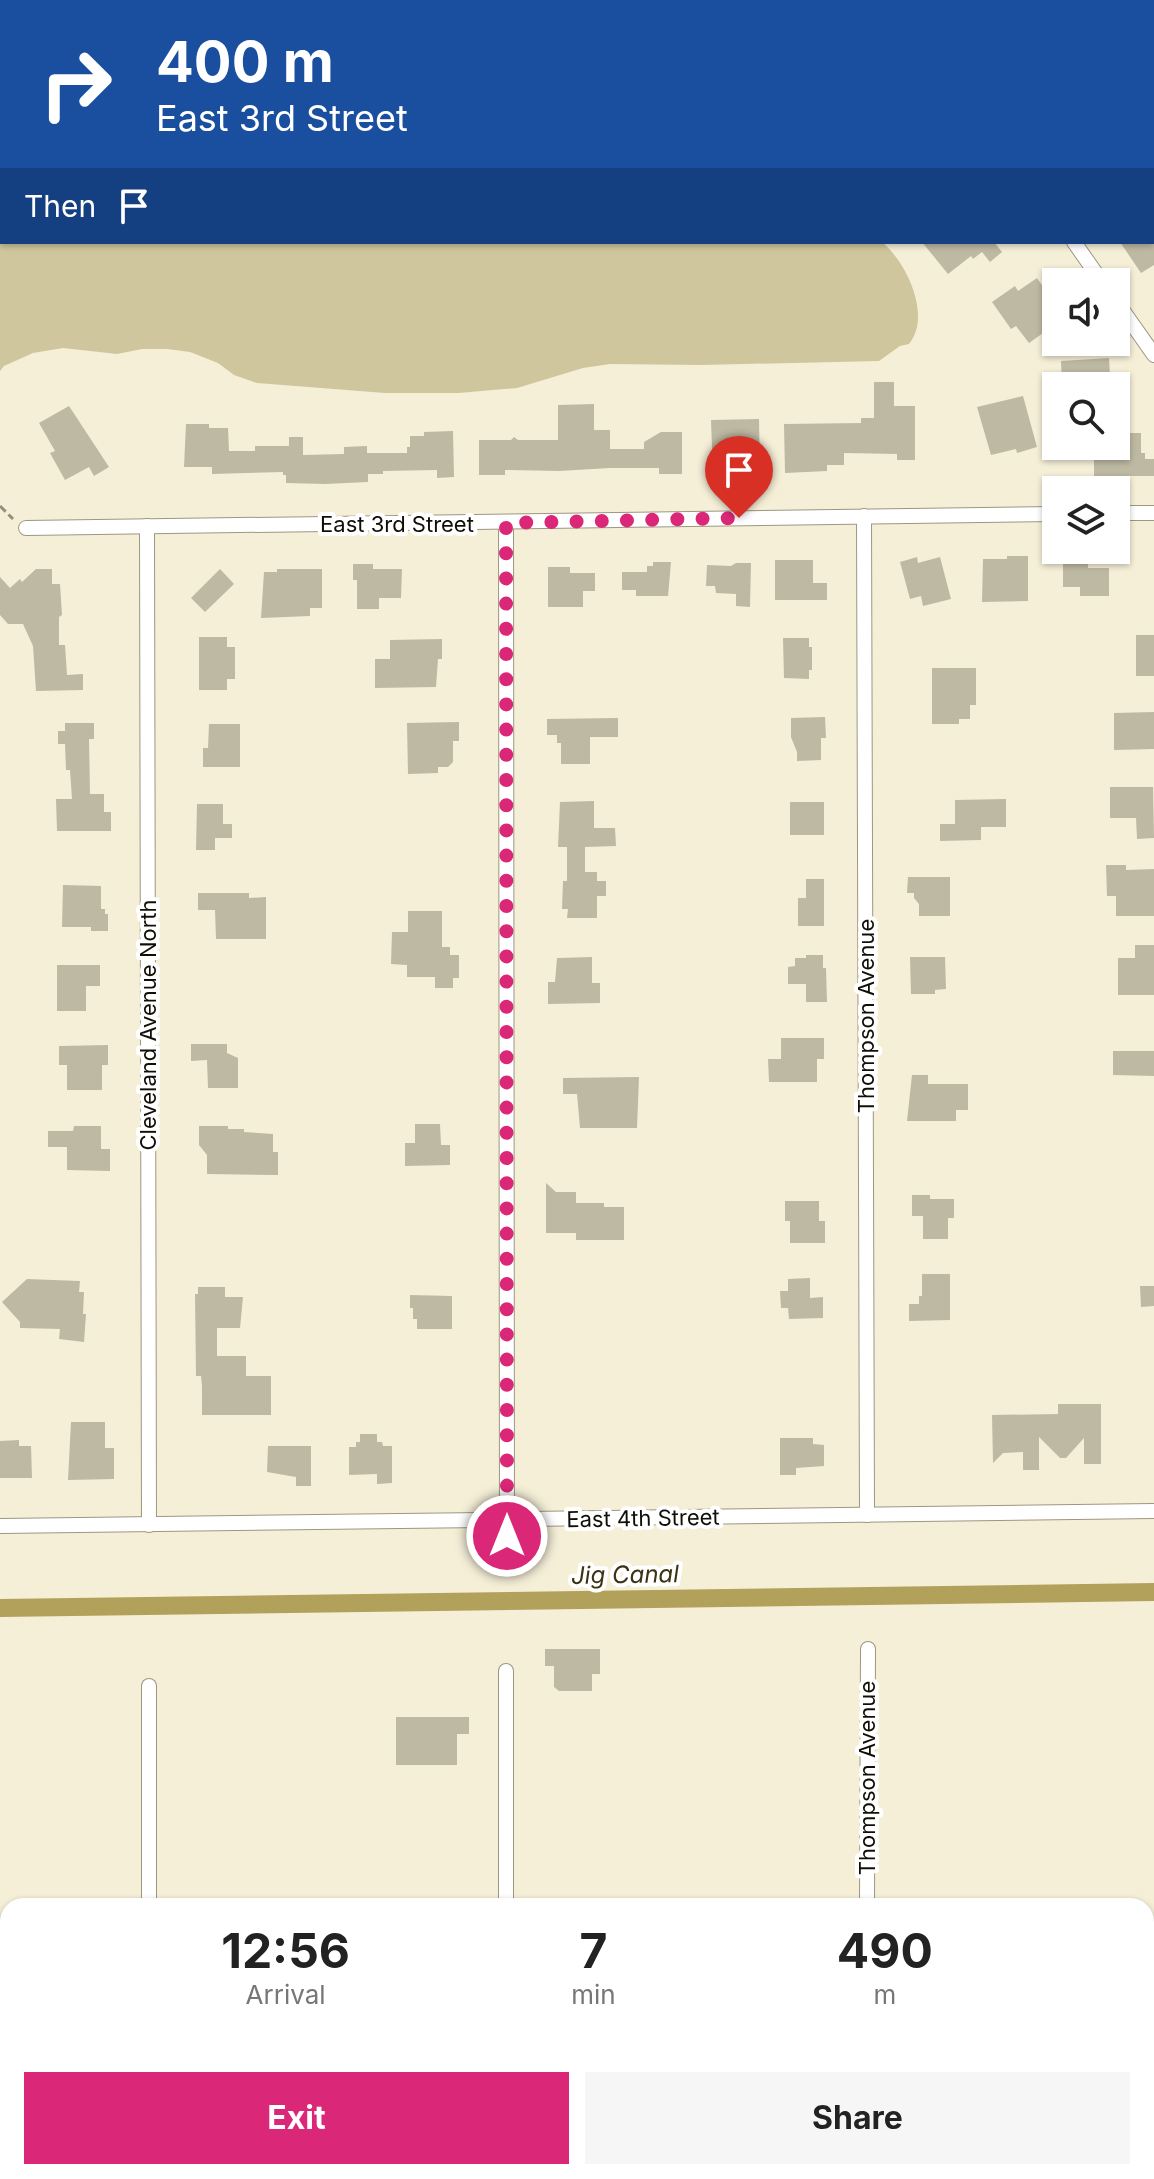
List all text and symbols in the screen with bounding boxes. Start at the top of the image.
text: 400 m [156,28,334,96]
icon: right [24,32,128,136]
text: East 3rd Street [156,96,408,140]
icon: arrive [112,184,156,228]
text: Then [24,188,96,224]
map controls [1042,268,1130,564]
button: sound [1042,268,1130,356]
button: search [1042,372,1130,460]
pin [705,436,773,518]
icon: arrive [717,448,761,492]
button: layers [1042,476,1130,564]
street label: East 3rd Street [320,511,474,537]
street label: Cleveland Avenue North [135,900,161,1150]
street label: Thompson Avenue [853,919,879,1113]
position arrow [465,1494,549,1578]
street label: East 4th Street [566,1504,720,1532]
water label: Jig Canal [571,1559,679,1590]
street label: Thompson Avenue [854,1681,880,1875]
text: 12:56 [221,1921,350,1980]
text: 7 [579,1921,607,1980]
text: 490 [837,1921,933,1980]
text: Arrival [246,1979,326,2010]
text: min [571,1979,616,2010]
text: m [873,1979,896,2010]
button: Exit [24,2072,569,2164]
button: Share [585,2072,1130,2164]

